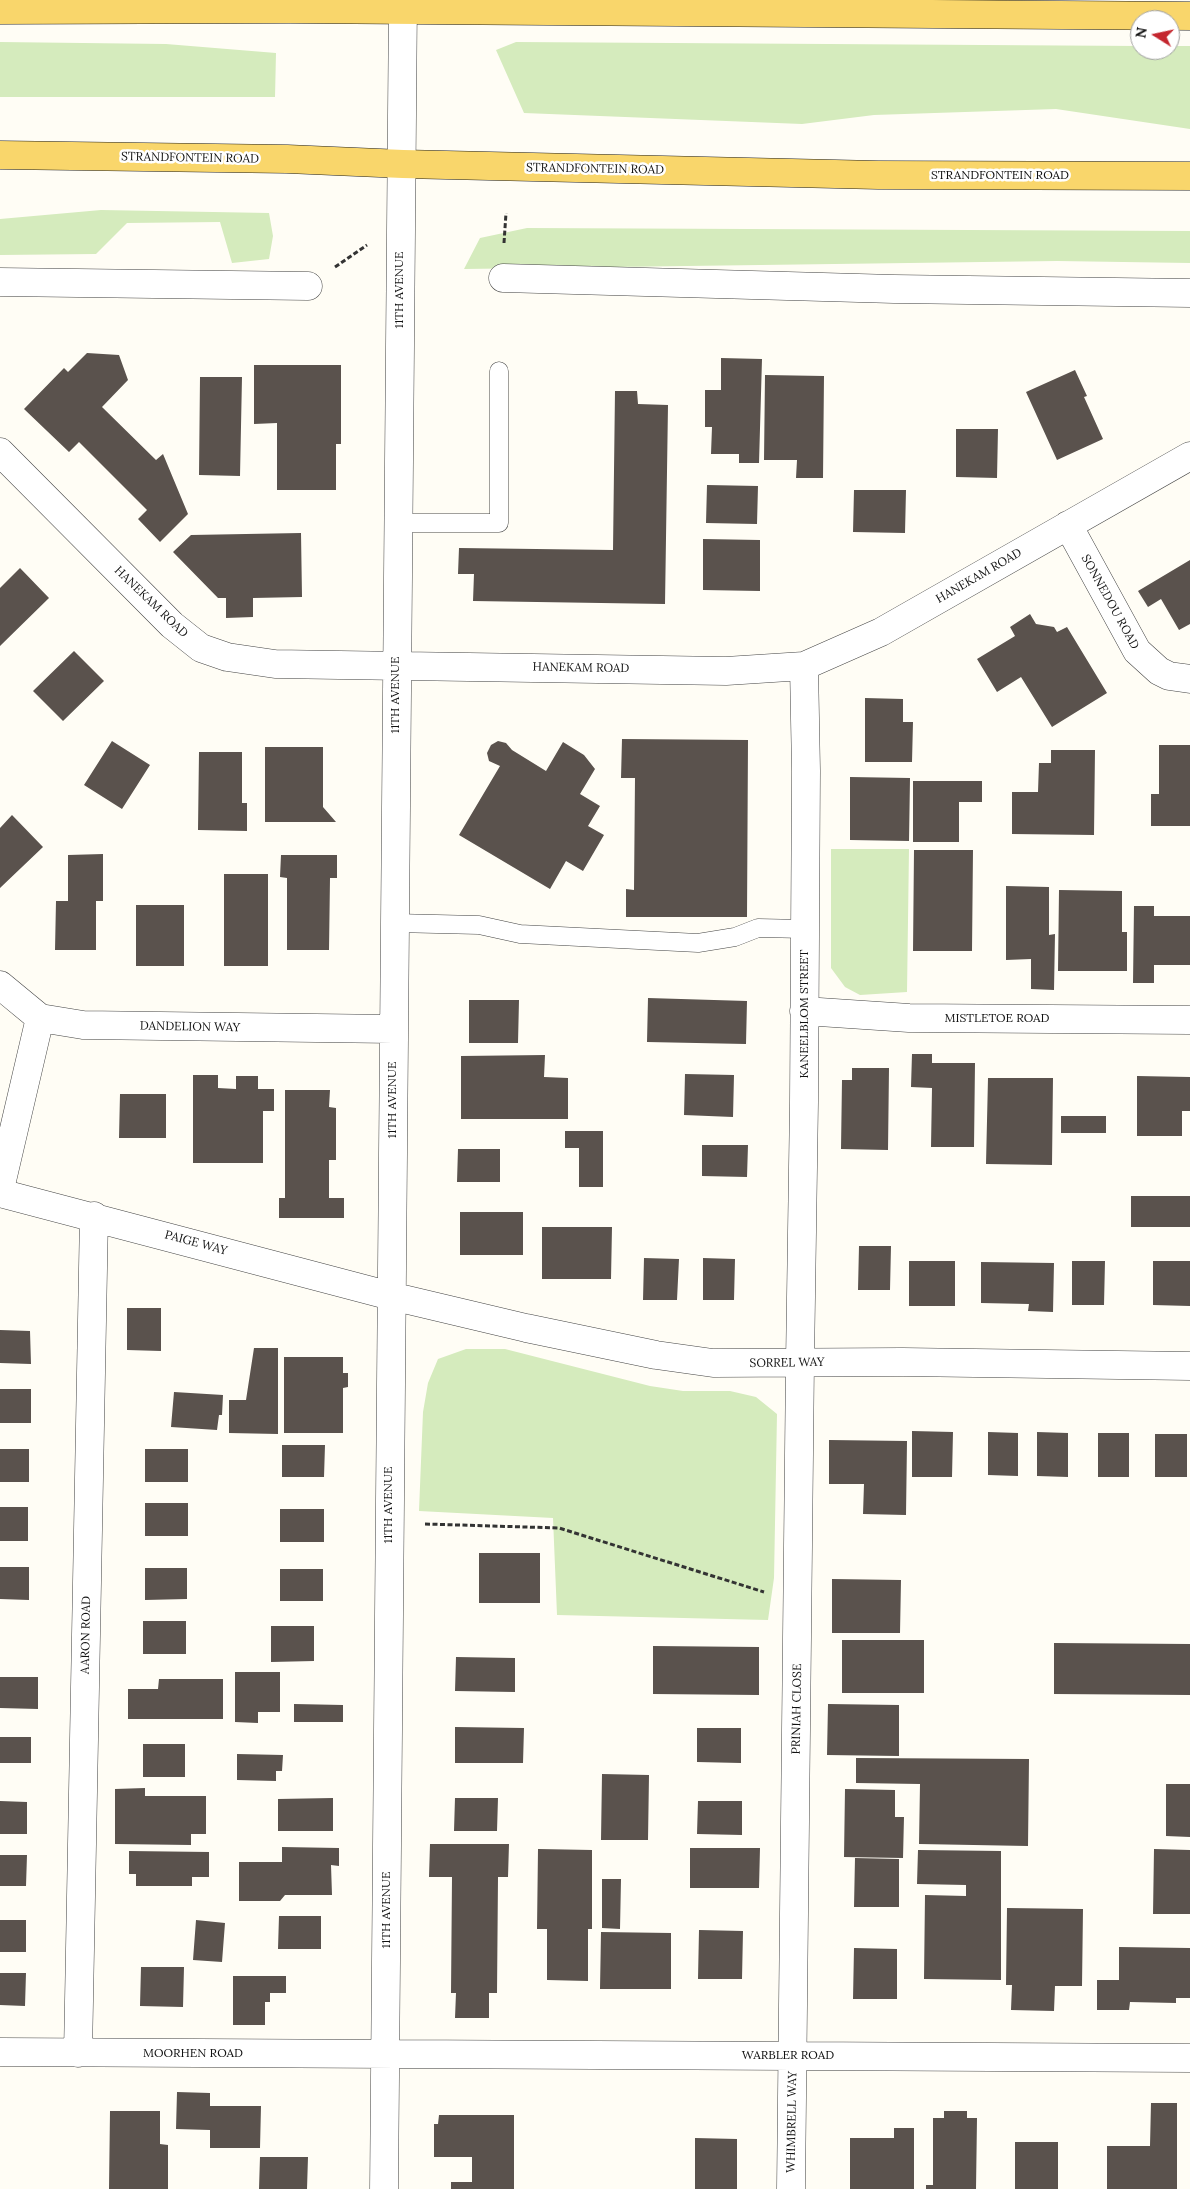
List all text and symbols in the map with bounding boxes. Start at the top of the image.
north arrow [1130,10,1180,60]
text: N [1131,26,1151,39]
street label: STRANDFONTEIN ROAD [121,150,259,166]
street label: STRANDFONTEIN ROAD [526,161,664,177]
street label: STRANDFONTEIN ROAD [931,169,1069,183]
street label: 11TH AVENUE [393,252,407,328]
street label: HANEKAM ROAD [934,546,1024,606]
street label: SONNEDOU ROAD [1078,552,1142,652]
street label: HANEKAM ROAD [111,563,191,641]
street label: 11TH AVENUE [389,657,403,733]
street label: HANEKAM ROAD [533,660,629,676]
street label: KANEELBLOM STREET [798,949,812,1079]
street label: MISTLETOE ROAD [945,1012,1049,1026]
street label: DANDELION WAY [140,1019,240,1035]
street label: 11TH AVENUE [386,1062,400,1138]
street label: PAIGE WAY [163,1228,229,1258]
street label: SORREL WAY [749,1355,825,1371]
street label: 11TH AVENUE [382,1467,396,1543]
street label: AARON ROAD [78,1596,94,1674]
street label: PRINIAH CLOSE [789,1663,805,1755]
street label: 11TH AVENUE [380,1872,394,1948]
street label: MOORHEN ROAD [143,2047,243,2061]
street label: WARBLER ROAD [742,2049,834,2063]
street label: WHIMBRELL WAY [784,2071,800,2173]

